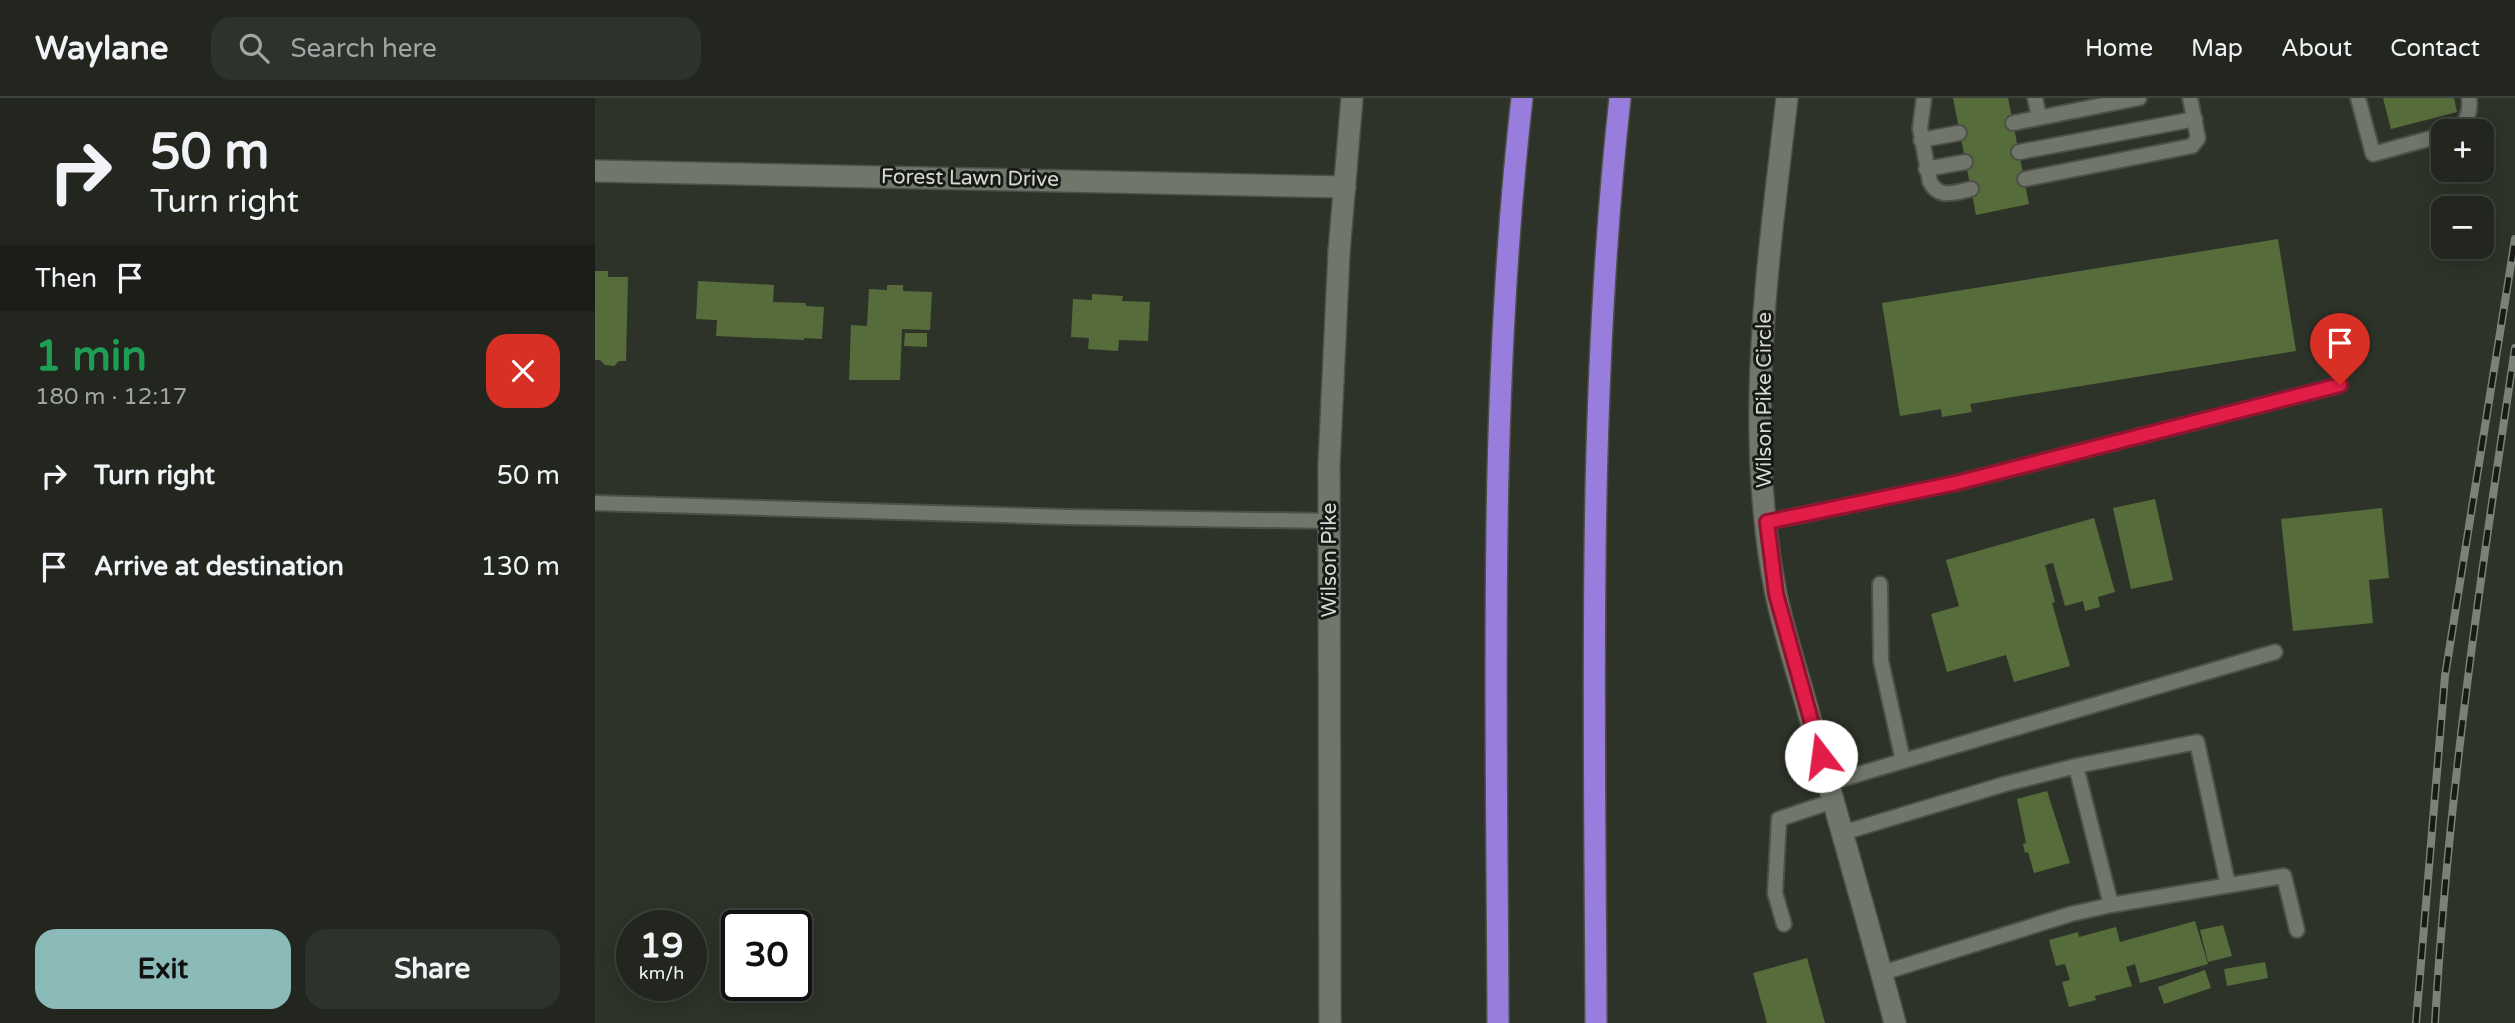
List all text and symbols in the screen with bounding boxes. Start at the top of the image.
search box [211,17,701,80]
text: Waylane [35,29,169,68]
icon: search [235,29,273,67]
text: Search here [291,33,437,64]
text: Home [2085,34,2153,63]
text: Map [2191,34,2243,63]
text: About [2281,34,2352,63]
text: Contact [2390,34,2480,63]
map controls [2431,119,2494,259]
button: + [2431,119,2494,182]
text: 50 m [150,123,269,182]
icon: right [35,126,126,217]
street label: Forest Lawn Drive [881,164,1059,192]
text: Turn right [150,183,299,221]
button: − [2431,196,2494,259]
icon: arrive [111,259,149,297]
text: Then [35,263,97,294]
street label: Wilson Pike Circle [1752,312,1777,488]
pin [2310,313,2370,385]
icon: arrive [2321,324,2359,362]
text: 1 min [35,331,147,382]
button: close [486,334,560,408]
text: 180 m · 12:17 [35,383,187,411]
icon: right [35,457,73,495]
text: Turn right [94,460,215,491]
text: 50 m [497,460,560,491]
street label: Wilson Pike [1317,502,1342,617]
icon: arrive [35,548,73,586]
text: Arrive at destination [94,551,344,582]
text: 130 m [480,551,560,582]
position arrow [1784,719,1858,793]
speed limit sign: 30 [721,910,812,1001]
text: 19 [640,925,683,967]
button: Exit [35,929,291,1009]
button: Share [305,929,560,1009]
text: km/h [639,962,684,984]

